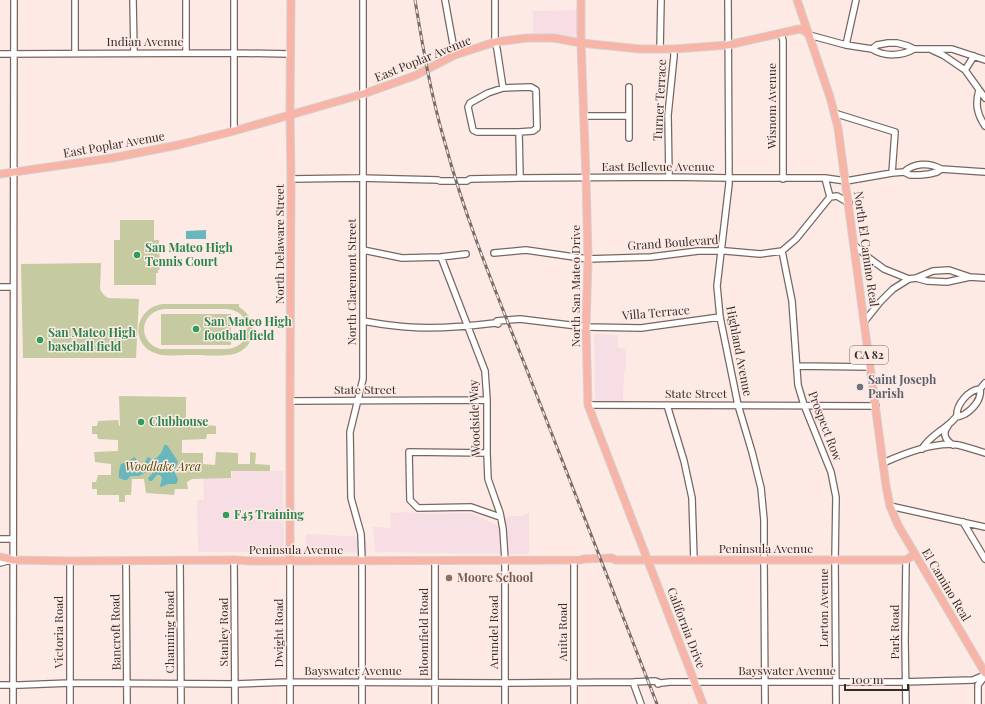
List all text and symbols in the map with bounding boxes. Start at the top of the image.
street label: East Poplar Avenue [372,31,473,85]
street label: Indian Avenue [106,33,184,49]
street label: Turner Terrace [649,59,669,141]
street label: Wisnom Avenue [763,63,779,150]
street label: East Poplar Avenue [62,127,166,161]
street label: East Bellevue Avenue [601,158,715,174]
street label: North Delaware Street [271,183,287,304]
street label: North El Camino Real [851,190,883,308]
street label: North Claremont Street [343,218,359,345]
street label: North San Mateo Drive [567,225,583,347]
street label: Grand Boulevard [627,231,719,253]
place label: San Mateo High Tennis Court [145,239,233,269]
marker: San Mateo High Tennis Court [132,250,142,260]
street label: Villa Terrace [620,301,690,323]
street label: Highland Avenue [723,304,757,397]
place label: San Mateo High football field [204,313,292,343]
place label: San Mateo High baseball field [48,324,136,354]
marker: San Mateo High football field [191,324,201,334]
marker: San Mateo High baseball field [35,335,45,345]
road number: CA 82 [850,346,888,364]
place label: Saint Joseph Parish [868,371,937,401]
street label: Woodside Way [465,379,483,458]
street label: State Street [334,381,397,397]
marker: Saint Joseph Parish [855,382,865,392]
street label: State Street [665,385,728,401]
street label: Prospect Row [805,388,847,464]
place label: Clubhouse [149,413,208,429]
marker: Clubhouse [136,417,146,427]
park label: Woodlake Area [125,458,201,474]
place label: F45 Training [234,506,304,522]
marker: F45 Training [221,510,231,520]
street label: Peninsula Avenue [719,540,813,556]
street label: Peninsula Avenue [249,541,343,557]
street label: El Camino Real [919,545,975,624]
street label: Lorton Avenue [815,568,831,648]
place label: Moore School [457,569,533,585]
marker: Moore School [444,573,454,583]
street label: California Drive [664,585,710,671]
street label: Bloomfield Road [415,588,431,676]
street label: Channing Road [161,591,177,673]
street label: Bancroft Road [106,594,124,670]
street label: Arundel Road [485,595,501,670]
street label: Victoria Road [50,596,66,669]
street label: Stanley Road [215,597,231,667]
street label: Dwight Road [270,598,286,668]
street label: Anita Road [554,603,570,662]
street label: Park Road [886,605,902,659]
street label: Bayswater Avenue [304,662,402,678]
street label: Bayswater Avenue [738,662,836,678]
scale bar [845,666,908,692]
text: 100 m [851,671,884,687]

